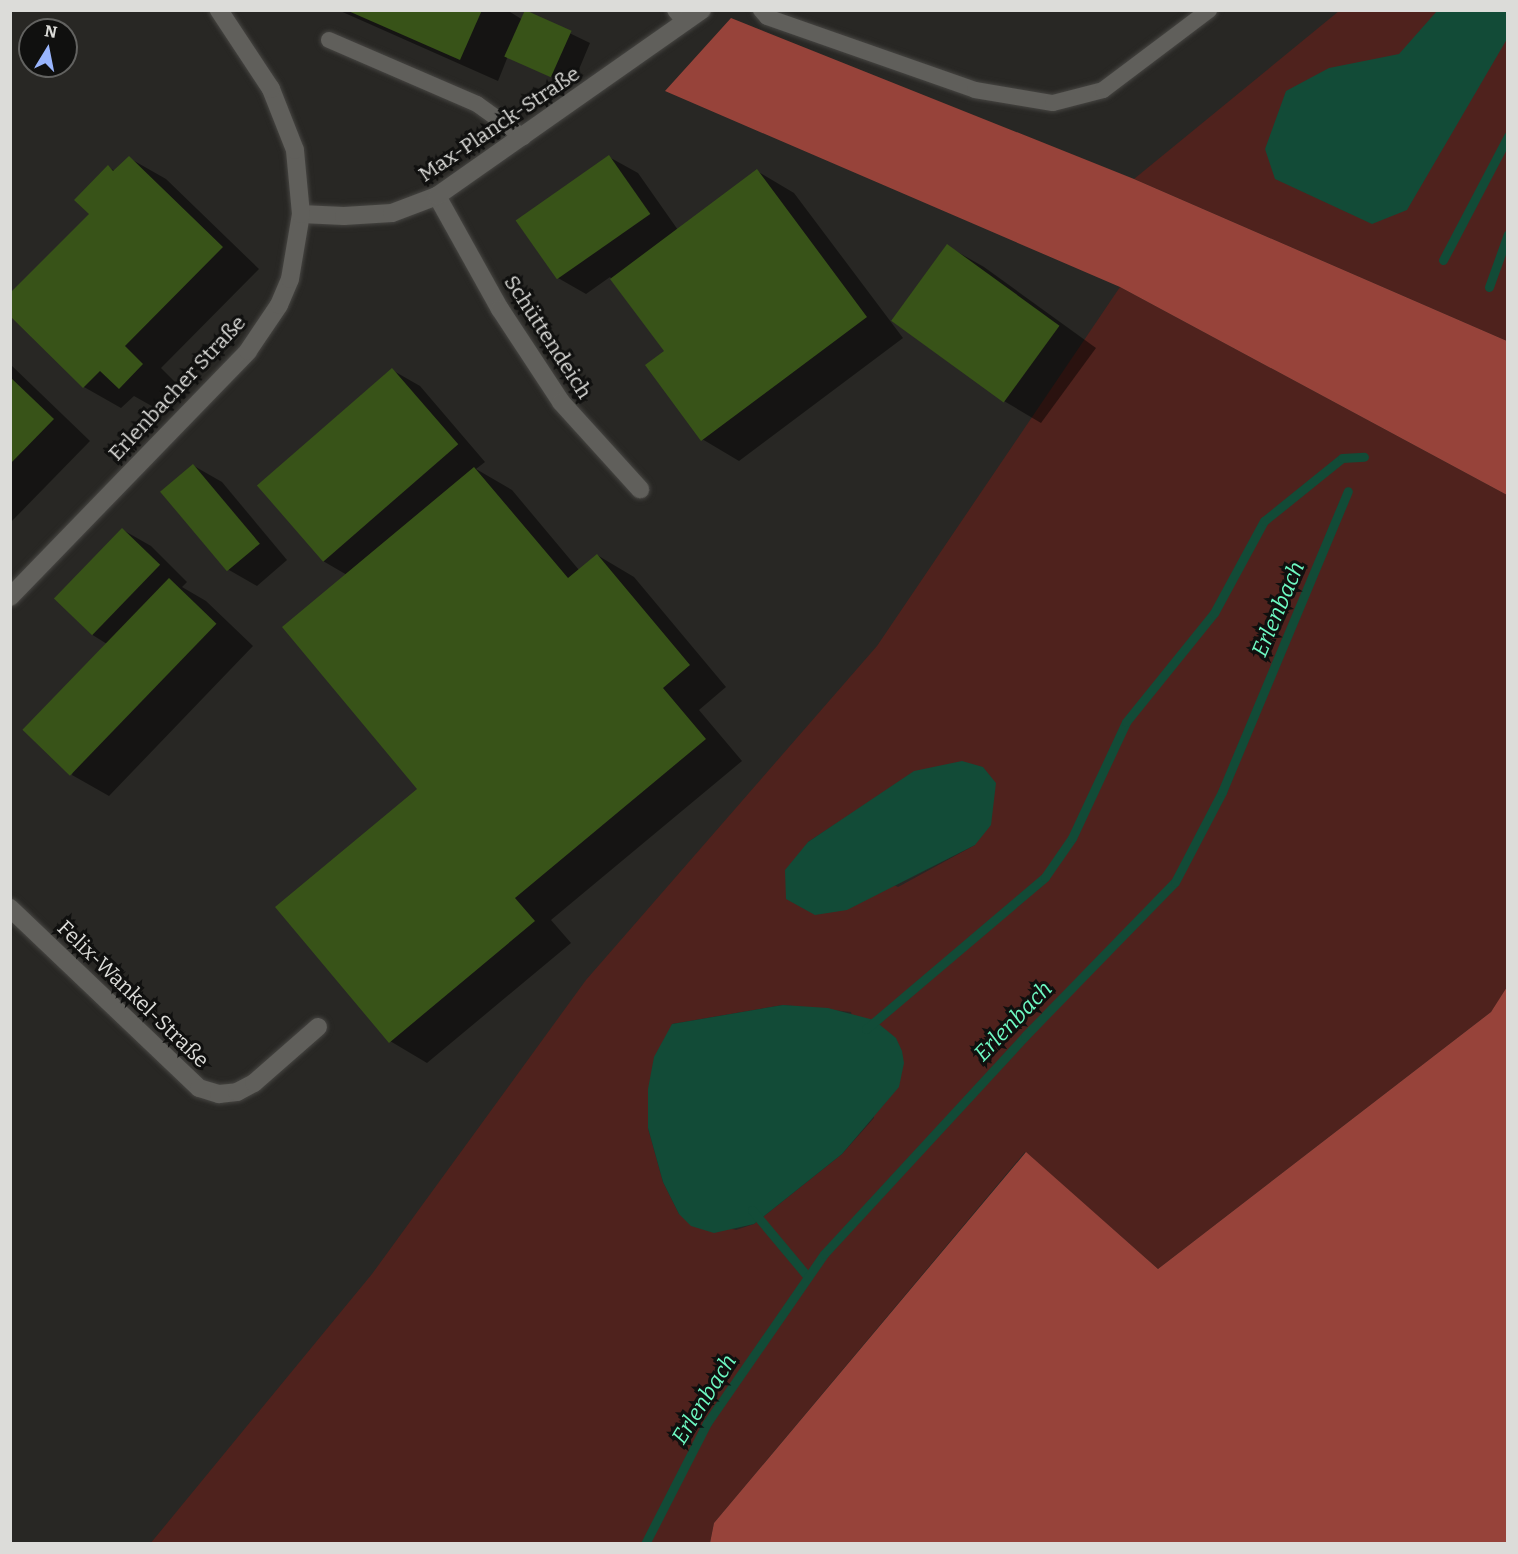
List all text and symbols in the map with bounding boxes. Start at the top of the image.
north arrow [18,18,78,78]
text: N [43,21,59,42]
street label: Max-Planck-Straße [414,61,584,187]
street label: Schüttendeich [499,271,597,403]
street label: Erlenbacher Straße [103,310,251,466]
water label: Erlenbach [1246,557,1310,661]
street label: Felix-Wankel-Straße [52,915,214,1073]
water label: Erlenbach [968,976,1058,1066]
water label: Erlenbach [666,1349,742,1449]

